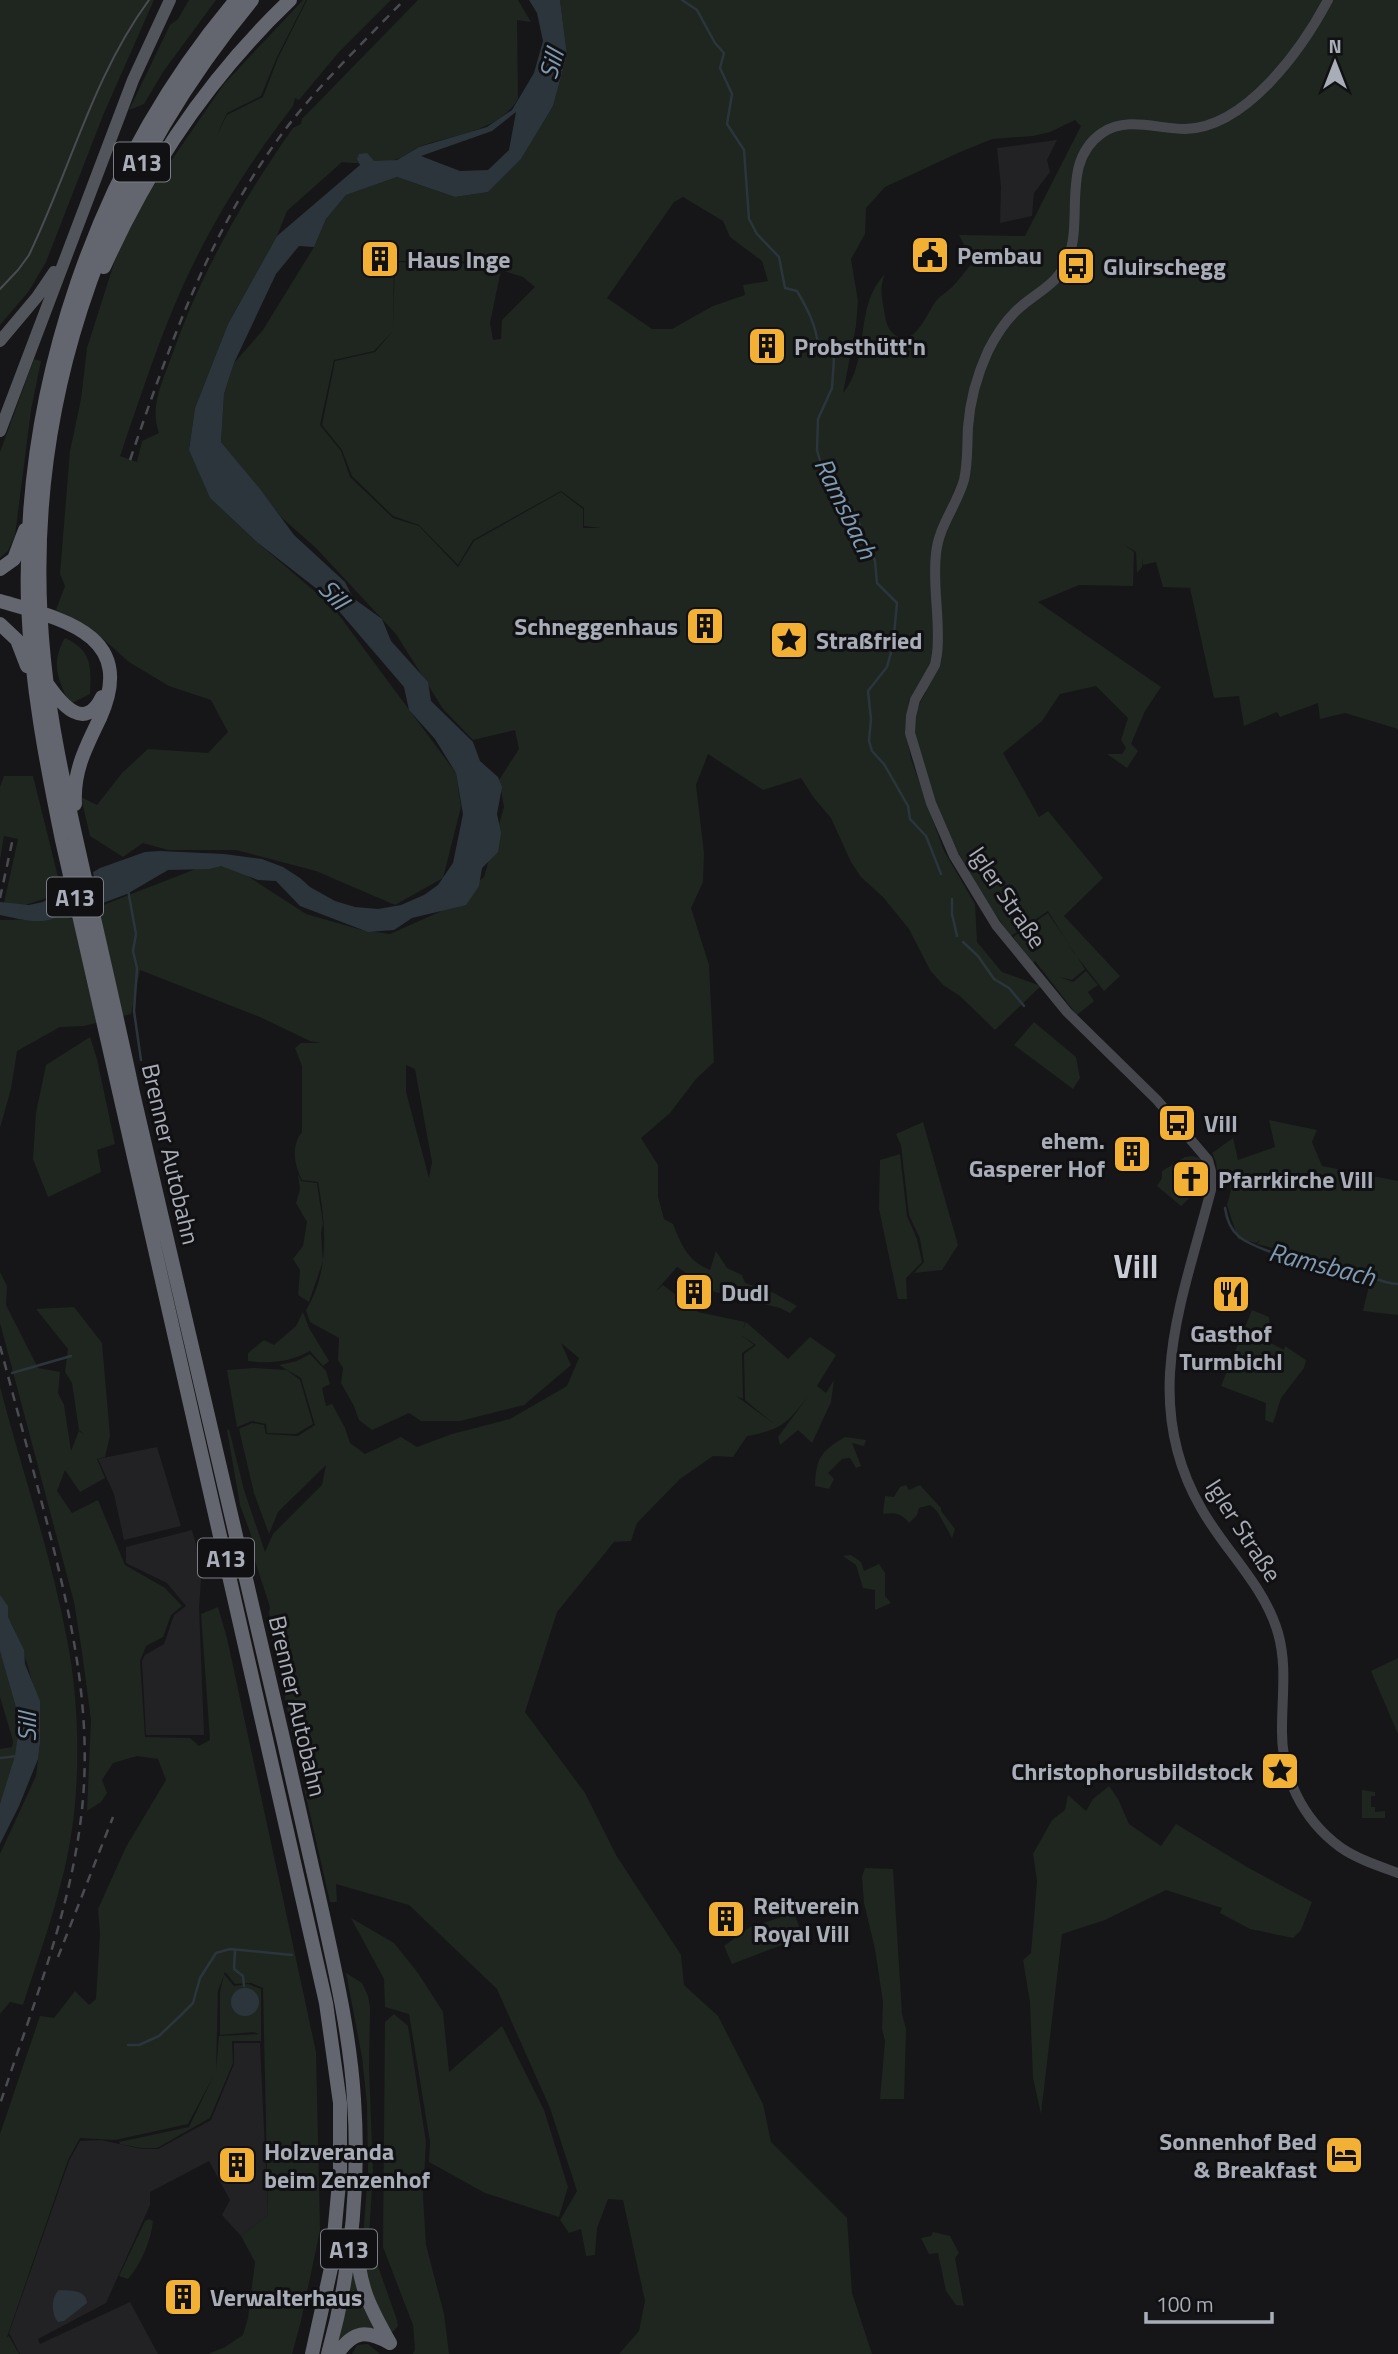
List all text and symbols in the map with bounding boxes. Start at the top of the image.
north arrow [1300,28,1370,98]
text: N [1328,31,1342,60]
water label: Sill [528,41,575,84]
road number: A13 [114,142,170,182]
public building icon: Pembau [909,234,951,276]
place label: Pembau [957,237,1042,273]
building icon: Haus Inge [359,238,401,280]
place label: Haus Inge [407,241,511,277]
bus stop icon: Gluirschegg [1055,245,1097,287]
place label: Gluirschegg [1103,248,1226,284]
building icon: Probsthütt'n [746,325,788,367]
place label: Probsthütt'n [794,328,926,364]
water label: Ramsbach [805,451,888,566]
water label: Sill [310,570,361,621]
building icon: Schneggenhaus [684,605,726,647]
place label: Schneggenhaus [514,608,678,644]
place icon: Straßfried [768,619,810,661]
place label: Straßfried [816,622,923,658]
street label: Igler Straße [960,839,1056,955]
road number: A13 [47,877,103,916]
street label: Brenner Autobahn [133,1060,209,1248]
bus stop icon: Vill [1156,1102,1198,1144]
place label: Vill [1204,1105,1238,1141]
place label: ehem. Gasperer Hof [969,1122,1105,1186]
building icon: ehem. Gasperer Hof [1111,1133,1153,1175]
church icon: Pfarrkirche Vill [1170,1158,1212,1200]
place label: Pfarrkirche Vill [1218,1161,1373,1197]
water label: Ramsbach [1265,1232,1380,1296]
district label: Vill [1114,1242,1158,1290]
building icon: Dudl [673,1271,715,1313]
restaurant icon: Gasthof Turmbichl [1210,1273,1252,1315]
place label: Dudl [721,1274,769,1310]
place label: Gasthof Turmbichl [1179,1315,1283,1379]
street label: Igler Straße [1197,1471,1291,1589]
road number: A13 [198,1539,254,1578]
street label: Brenner Autobahn [260,1612,336,1800]
water label: Sill [7,1709,46,1742]
place icon: Christophorusbildstock [1259,1750,1301,1792]
place label: Christophorusbildstock [1011,1753,1254,1789]
place label: Reitverein Royal Vill [753,1887,860,1951]
building icon: Reitverein Royal Vill [705,1898,747,1940]
place label: Sonnenhof Bed & Breakfast [1159,2123,1317,2187]
place label: Holzveranda beim Zenzenhof [264,2133,430,2197]
hotel icon: Sonnenhof Bed & Breakfast [1323,2134,1365,2176]
building icon: Holzveranda beim Zenzenhof [216,2144,258,2186]
road number: A13 [321,2230,377,2268]
building icon: Verwalterhaus [162,2276,204,2318]
place label: Verwalterhaus [210,2279,362,2315]
scale bar [1146,2280,1272,2324]
text: 100 m [1156,2288,1213,2320]

